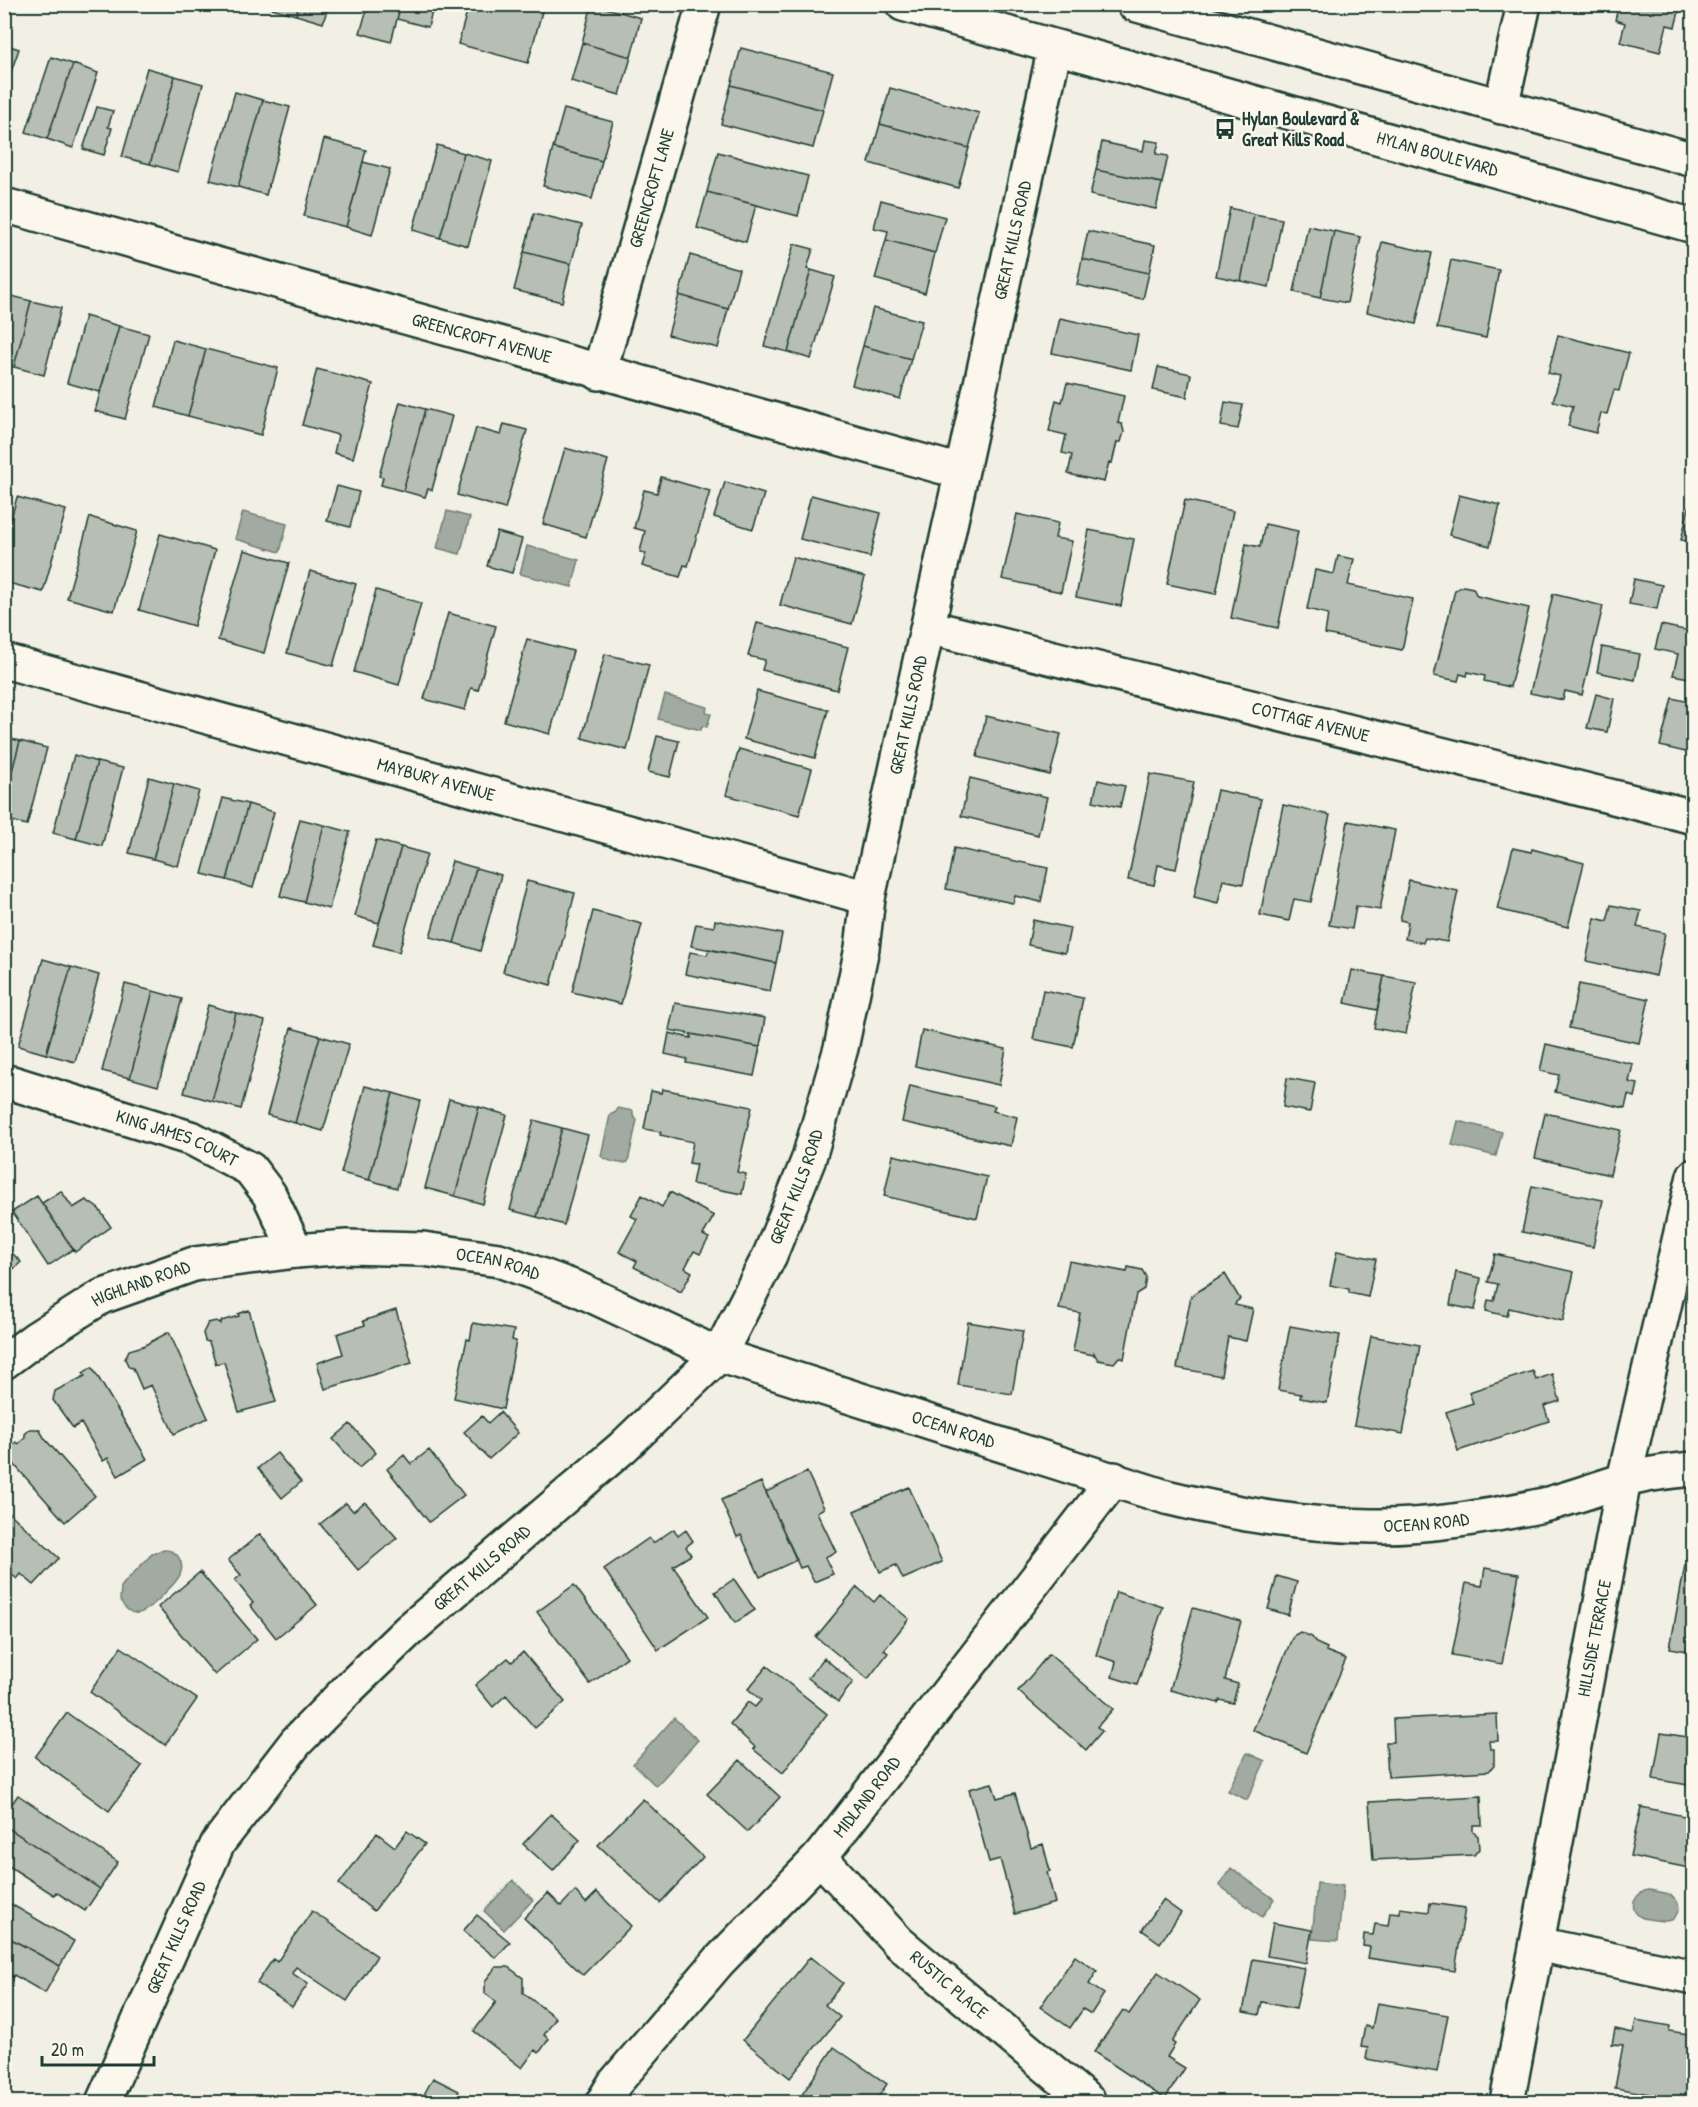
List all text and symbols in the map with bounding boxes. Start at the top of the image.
place label: Hylan Boulevard & Great Kills Road [1242,106,1360,152]
bus stop icon: Hylan Boulevard & Great Kills Road [1213,117,1237,141]
street label: HYLAN BOULEVARD [1374,125,1501,183]
street label: GREENCROFT LANE [622,126,680,251]
street label: GREAT KILLS ROAD [987,178,1037,302]
street label: GREENCROFT AVENUE [409,306,555,369]
street label: GREAT KILLS ROAD [883,653,933,777]
street label: COTTAGE AVENUE [1249,695,1372,748]
street label: MAYBURY AVENUE [374,751,498,807]
street label: KING JAMES COURT [113,1103,243,1173]
street label: GREAT KILLS ROAD [763,1126,829,1248]
street label: OCEAN ROAD [454,1241,544,1286]
street label: HIGHLAND ROAD [86,1253,194,1312]
street label: OCEAN ROAD [909,1404,999,1454]
street label: OCEAN ROAD [1383,1506,1471,1538]
street label: GREAT KILLS ROAD [427,1518,536,1616]
street label: HILLSIDE TERRACE [1571,1577,1617,1699]
street label: MIDLAND ROAD [827,1750,906,1842]
street label: GREAT KILLS ROAD [140,1876,212,1998]
street label: RUSTIC PLACE [905,1944,994,2025]
scale bar [42,2029,154,2067]
text: 20 m [51,2037,84,2062]

